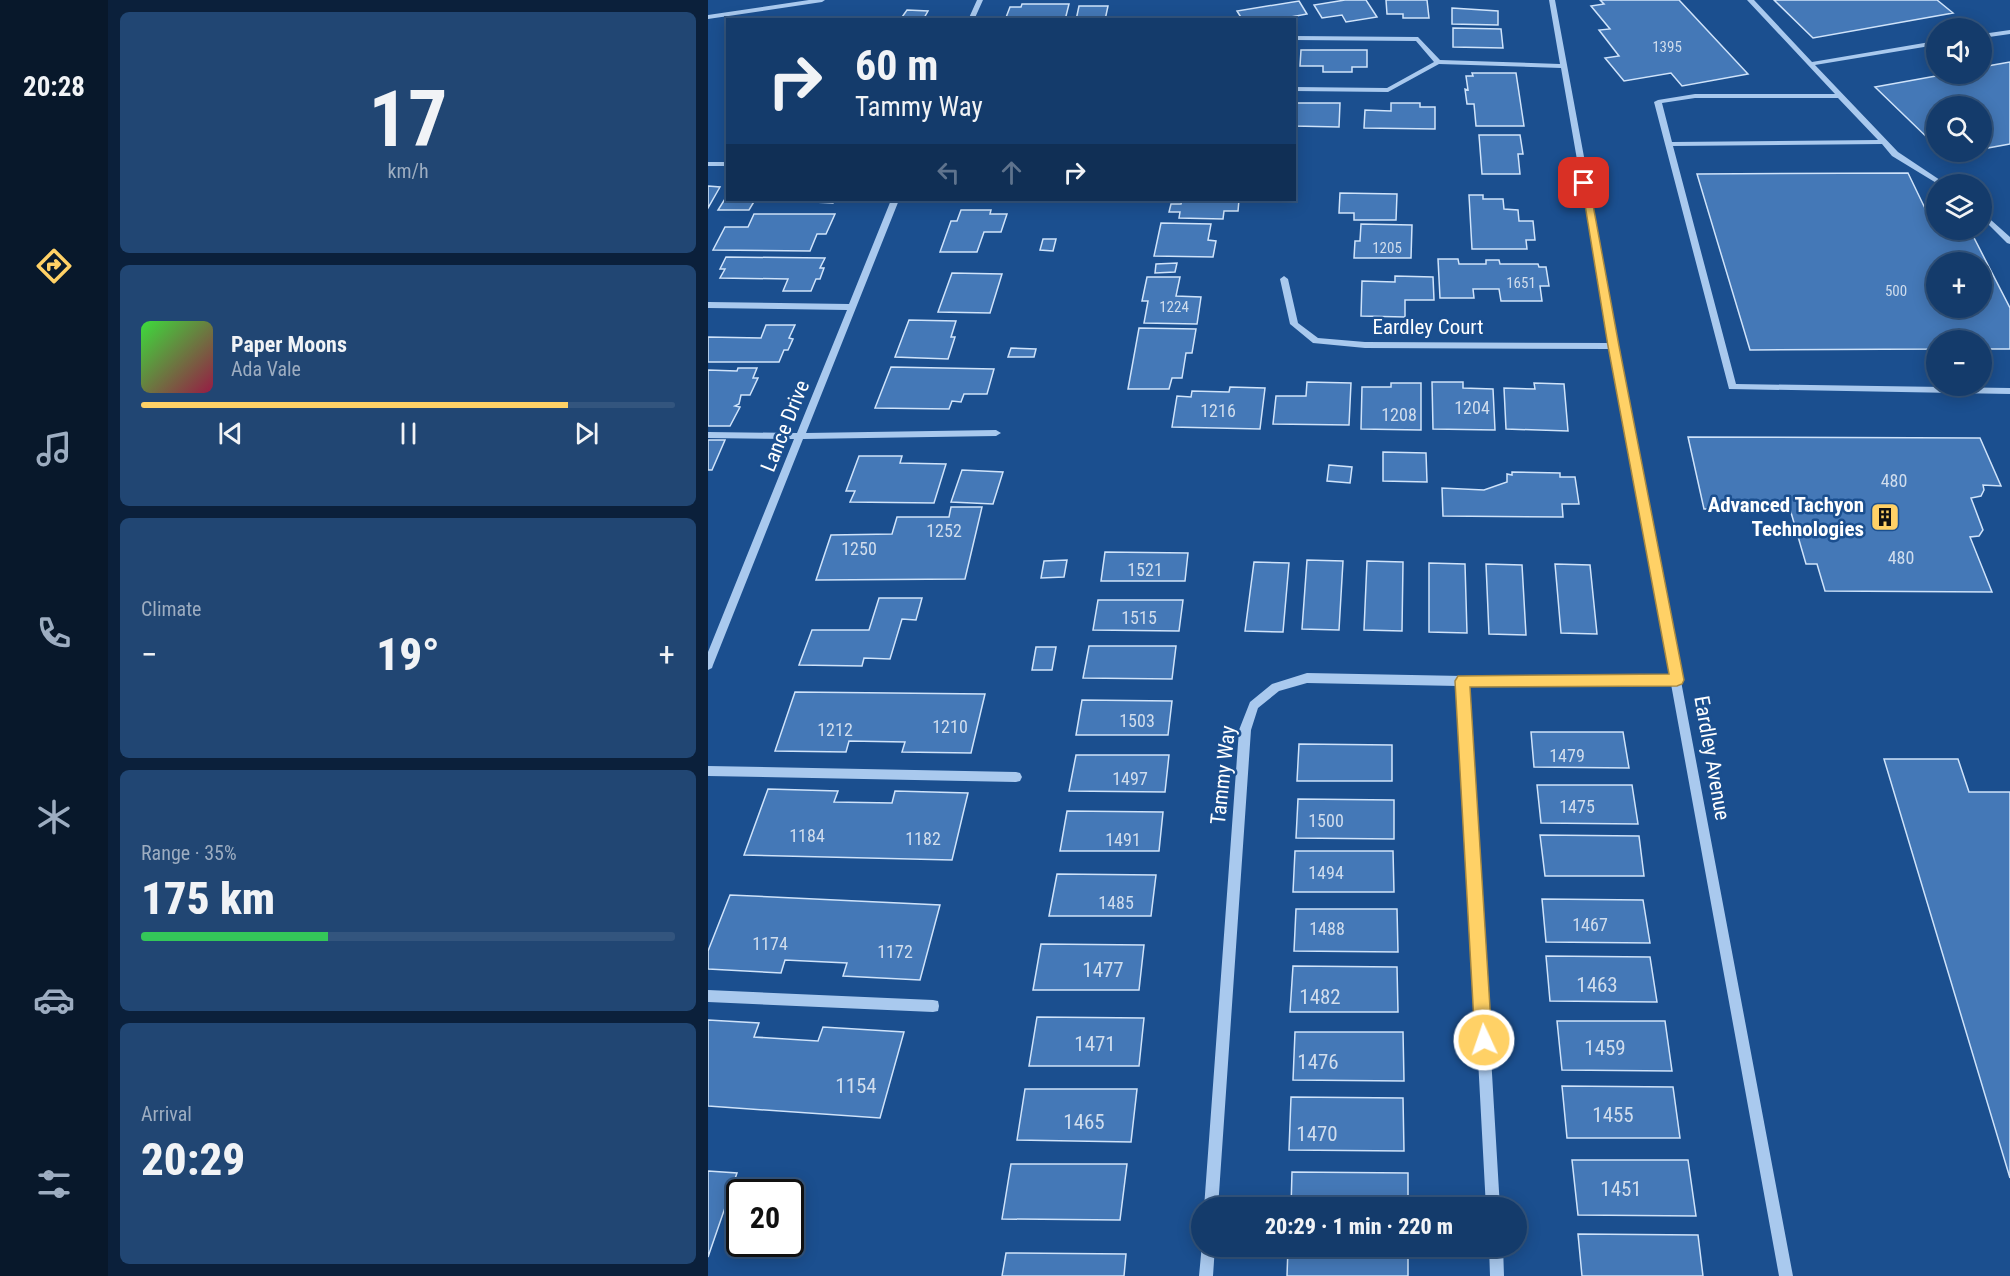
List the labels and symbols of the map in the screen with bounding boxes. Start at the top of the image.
house number: 1395 [1652,38,1682,56]
pin [1558,157,1609,208]
house number: 1205 [1372,239,1402,257]
house number: 1651 [1506,274,1536,292]
house number: 500 [1885,282,1907,300]
house number: 1224 [1159,298,1189,316]
street label: Eardley Court [1373,315,1483,339]
street label: Lance Drive [756,377,814,475]
house number: 1204 [1454,397,1490,418]
house number: 1216 [1200,400,1236,421]
house number: 1208 [1381,404,1417,425]
house number: 480 [1881,470,1907,491]
place label: Advanced Tachyon Technologies [1708,493,1864,541]
building icon: Advanced Tachyon Technologies [1869,501,1901,533]
house number: 1252 [926,520,962,541]
house number: 1250 [841,538,877,559]
house number: 480 [1888,547,1914,568]
house number: 1521 [1127,559,1163,580]
house number: 1515 [1121,607,1157,628]
street label: Eardley Avenue [1689,694,1735,822]
house number: 1503 [1119,710,1155,731]
house number: 1210 [932,716,968,737]
house number: 1212 [817,719,853,740]
street label: Tammy Way [1206,724,1240,826]
house number: 1479 [1549,745,1585,766]
house number: 1497 [1112,768,1148,789]
house number: 1475 [1559,796,1595,817]
house number: 1500 [1308,810,1344,831]
house number: 1184 [789,825,825,846]
house number: 1182 [905,828,941,849]
house number: 1491 [1105,829,1141,850]
house number: 1494 [1308,862,1344,883]
house number: 1485 [1098,892,1134,913]
house number: 1467 [1572,914,1608,935]
house number: 1488 [1309,918,1345,939]
house number: 1174 [752,933,788,954]
house number: 1172 [877,941,913,962]
house number: 1477 [1082,958,1124,982]
house number: 1463 [1576,973,1618,997]
house number: 1482 [1299,985,1341,1009]
position arrow [1452,1008,1516,1072]
house number: 1471 [1074,1032,1116,1056]
house number: 1459 [1584,1036,1626,1060]
house number: 1476 [1297,1050,1339,1074]
house number: 1154 [835,1074,877,1098]
house number: 1455 [1592,1103,1634,1127]
house number: 1465 [1063,1110,1105,1134]
house number: 1470 [1296,1122,1338,1146]
house number: 1451 [1600,1177,1642,1201]
speed limit sign: 20 [726,1179,804,1257]

